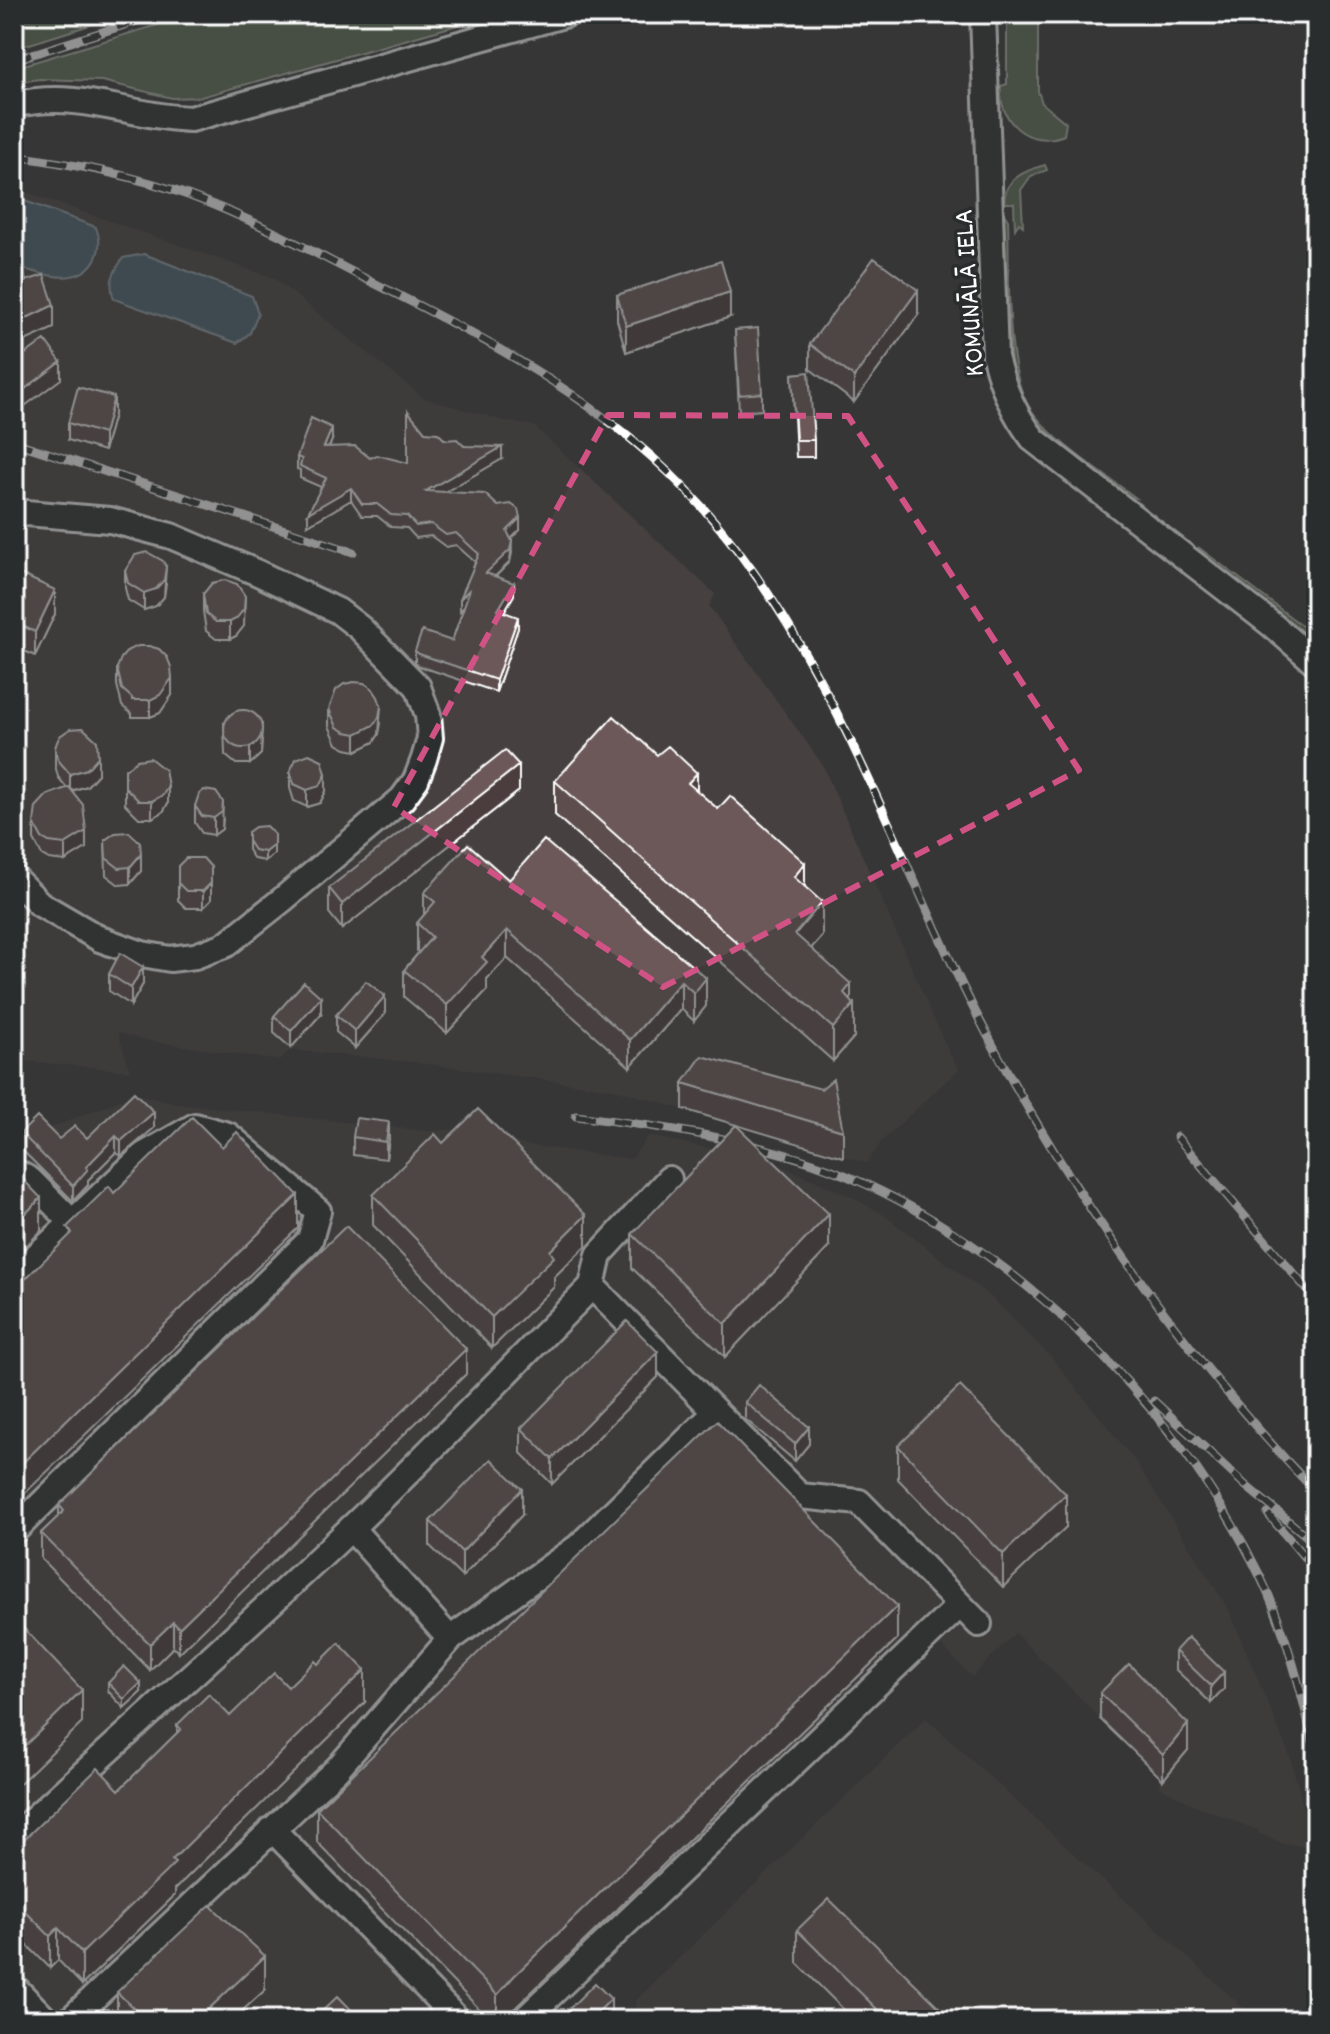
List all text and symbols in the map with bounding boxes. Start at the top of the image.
street label: KOMUNĀLĀ IELA [946,208,998,378]

